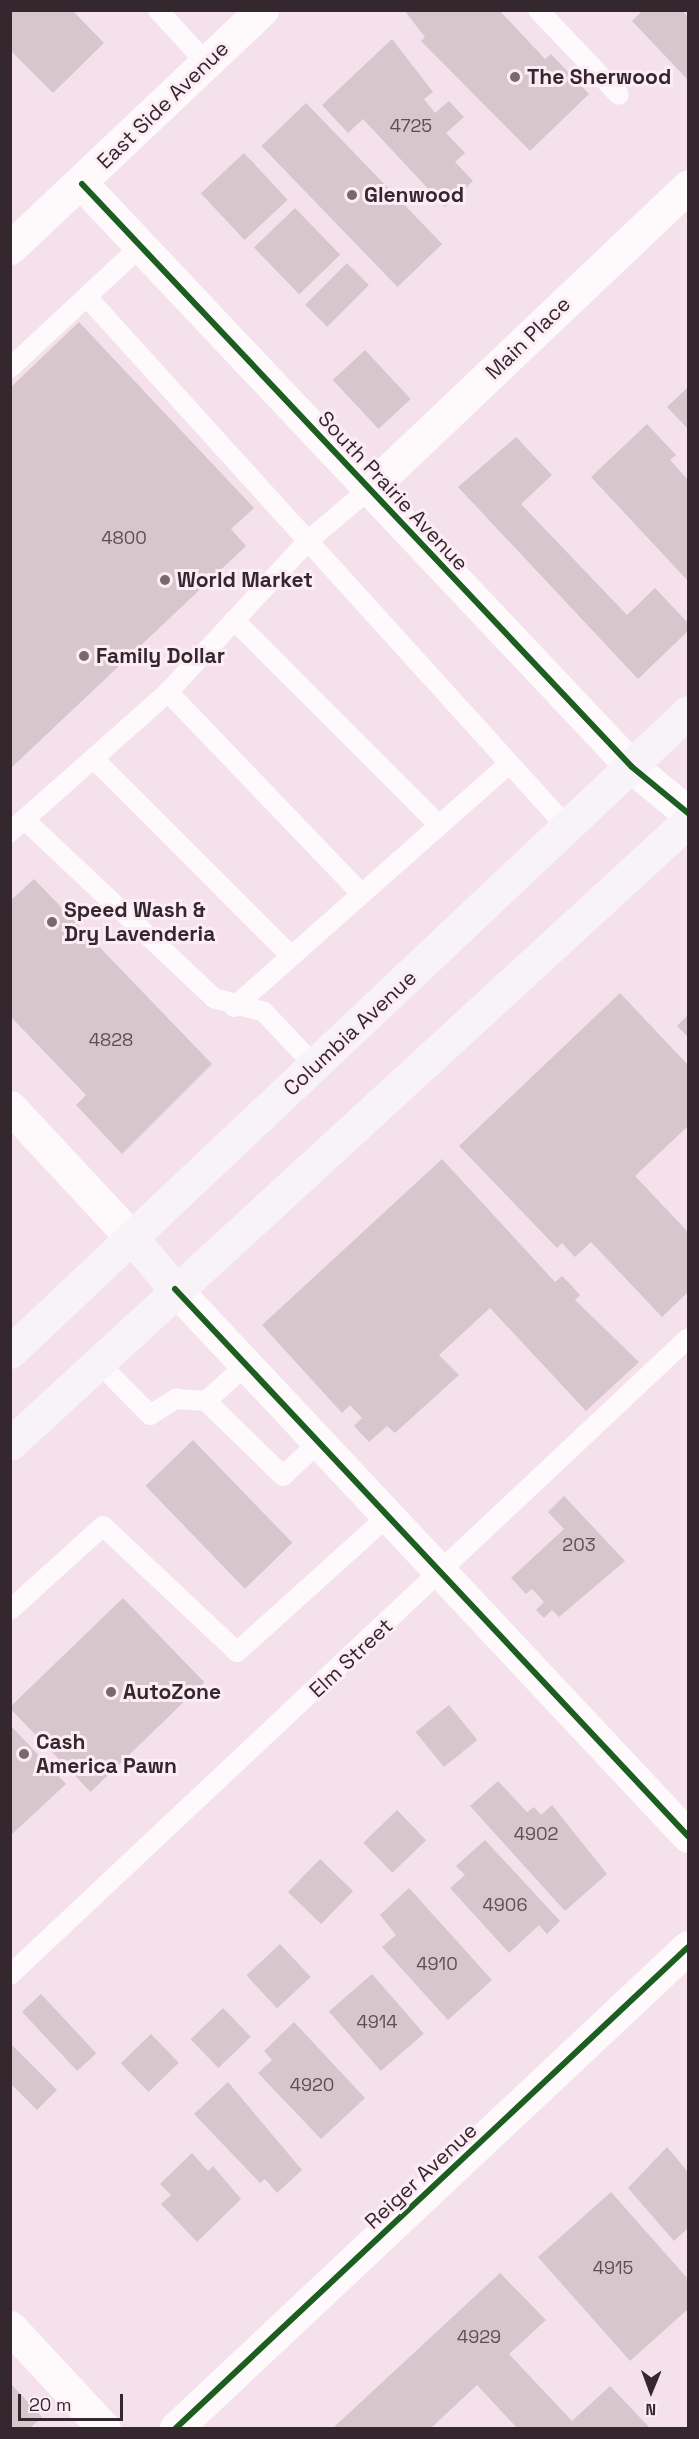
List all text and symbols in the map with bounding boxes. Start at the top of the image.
street label: East Side Avenue [92,36,234,174]
place label: The Sherwood [527,64,671,90]
marker: The Sherwood [508,70,522,84]
house number: 4725 [390,115,432,137]
place label: Glenwood [364,182,464,208]
marker: Glenwood [345,188,359,202]
street label: Main Place [480,291,576,385]
street label: South Prairie Avenue [312,406,474,576]
house number: 4800 [101,527,147,549]
place label: World Market [177,567,313,593]
marker: World Market [158,573,172,587]
place label: Family Dollar [96,643,225,669]
marker: Family Dollar [77,649,91,663]
place label: Speed Wash & Dry Lavenderia [64,897,215,947]
marker: Speed Wash & Dry Lavenderia [45,915,59,929]
street label: Columbia Avenue [278,965,422,1101]
house number: 4828 [89,1029,133,1051]
house number: 203 [562,1534,596,1556]
street label: Elm Street [304,1613,398,1703]
place label: AutoZone [123,1679,221,1705]
marker: AutoZone [104,1685,118,1699]
place label: Cash America Pawn [36,1729,177,1779]
marker: Cash America Pawn [17,1747,31,1761]
house number: 4902 [514,1823,558,1845]
house number: 4906 [483,1894,527,1916]
house number: 4910 [416,1953,458,1975]
house number: 4914 [356,2011,398,2033]
house number: 4920 [290,2074,334,2096]
street label: Reiger Avenue [360,2118,482,2234]
house number: 4915 [593,2257,633,2279]
house number: 4929 [457,2326,501,2348]
north arrow [621,2361,681,2421]
scale bar [21,2382,126,2420]
text: 20 m [29,2393,72,2416]
text: N [645,2399,656,2420]

